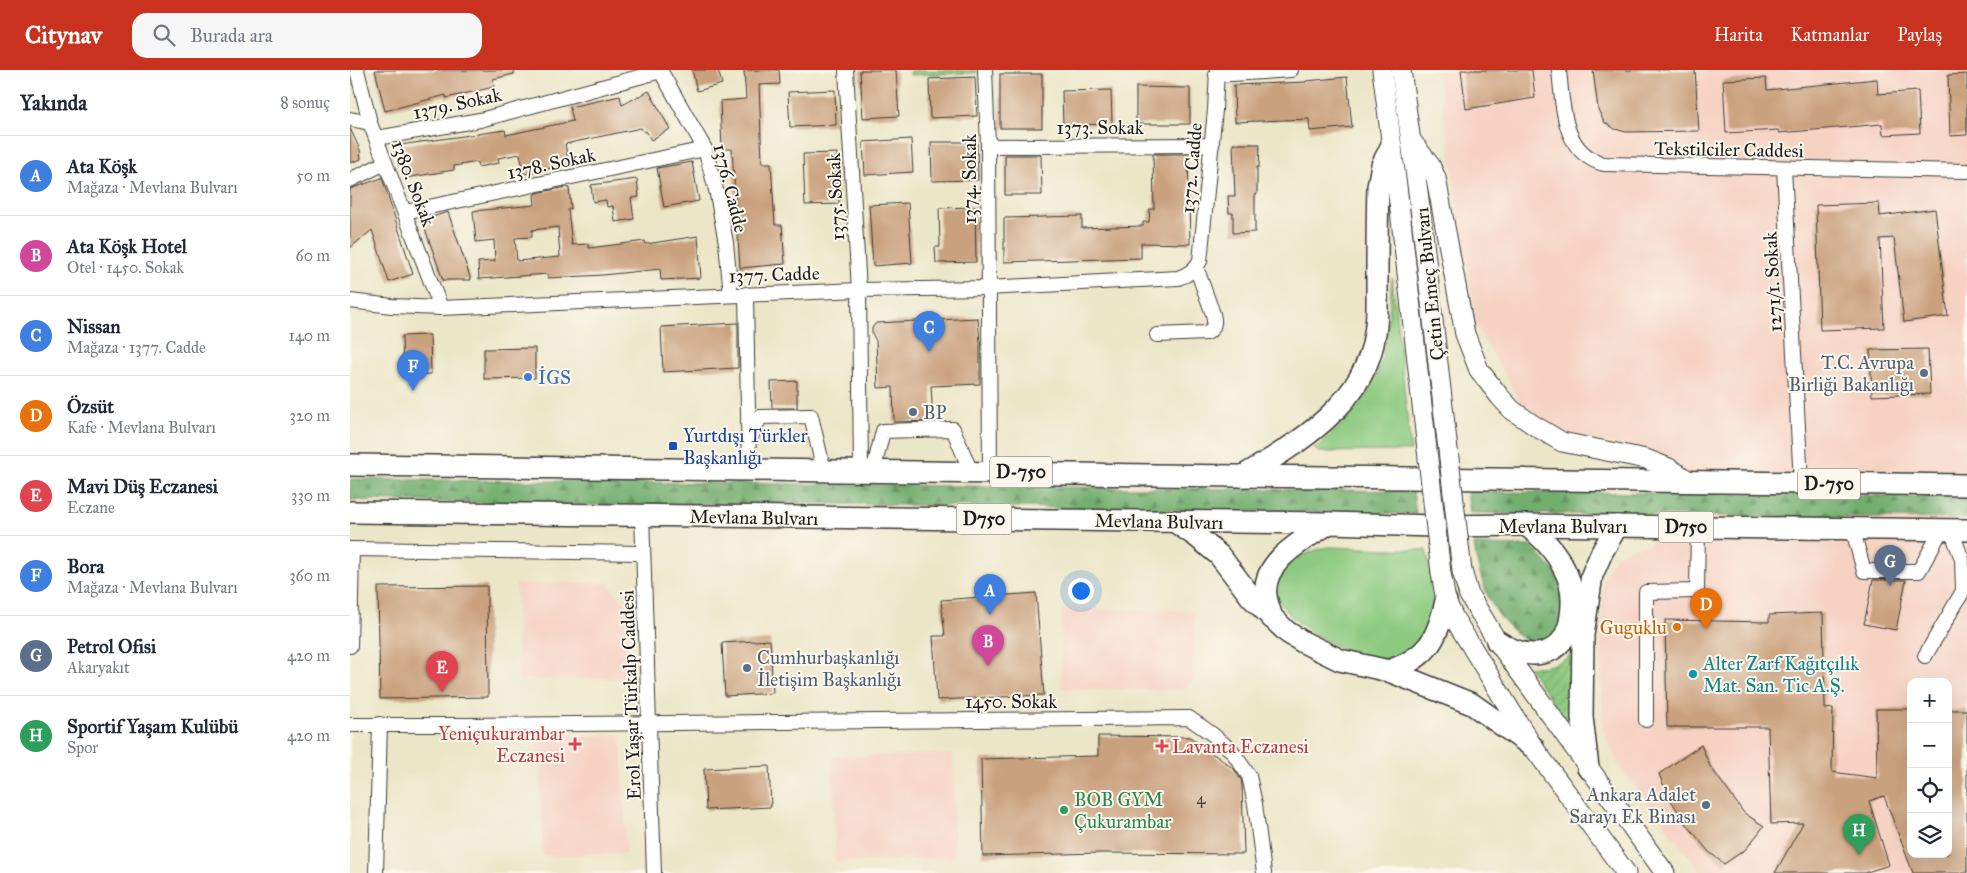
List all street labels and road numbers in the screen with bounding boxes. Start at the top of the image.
street label: 1379. Sokak [411,83,504,124]
street label: 1373. Sokak [1056,116,1144,139]
street label: 1372. Cadde [1176,122,1207,214]
street label: 1374. Sokak [958,134,981,224]
street label: 1380. Sokak [387,137,441,230]
street label: Tekstilciler Caddesi [1654,137,1804,162]
street label: 1376. Cadde [708,141,753,235]
street label: 1378. Sokak [505,143,597,184]
street label: 1375. Sokak [822,152,849,241]
street label: Çetin Emeç Bulvarı [1410,206,1449,362]
street label: 1271/1. Sokak [1758,231,1787,333]
street label: 1377. Cadde [728,261,820,288]
road number: D-750 [990,457,1052,488]
road number: D-750 [1798,468,1860,499]
road number: D750 [956,504,1012,534]
street label: Mevlana Bulvarı [689,505,819,530]
street label: Mevlana Bulvarı [1094,509,1224,534]
road number: D750 [1658,512,1714,542]
street label: Mevlana Bulvarı [1499,515,1627,538]
street label: Erol Yaşar Türkalp Caddesi [615,590,646,800]
street label: 1450. Sokak [965,690,1057,713]

